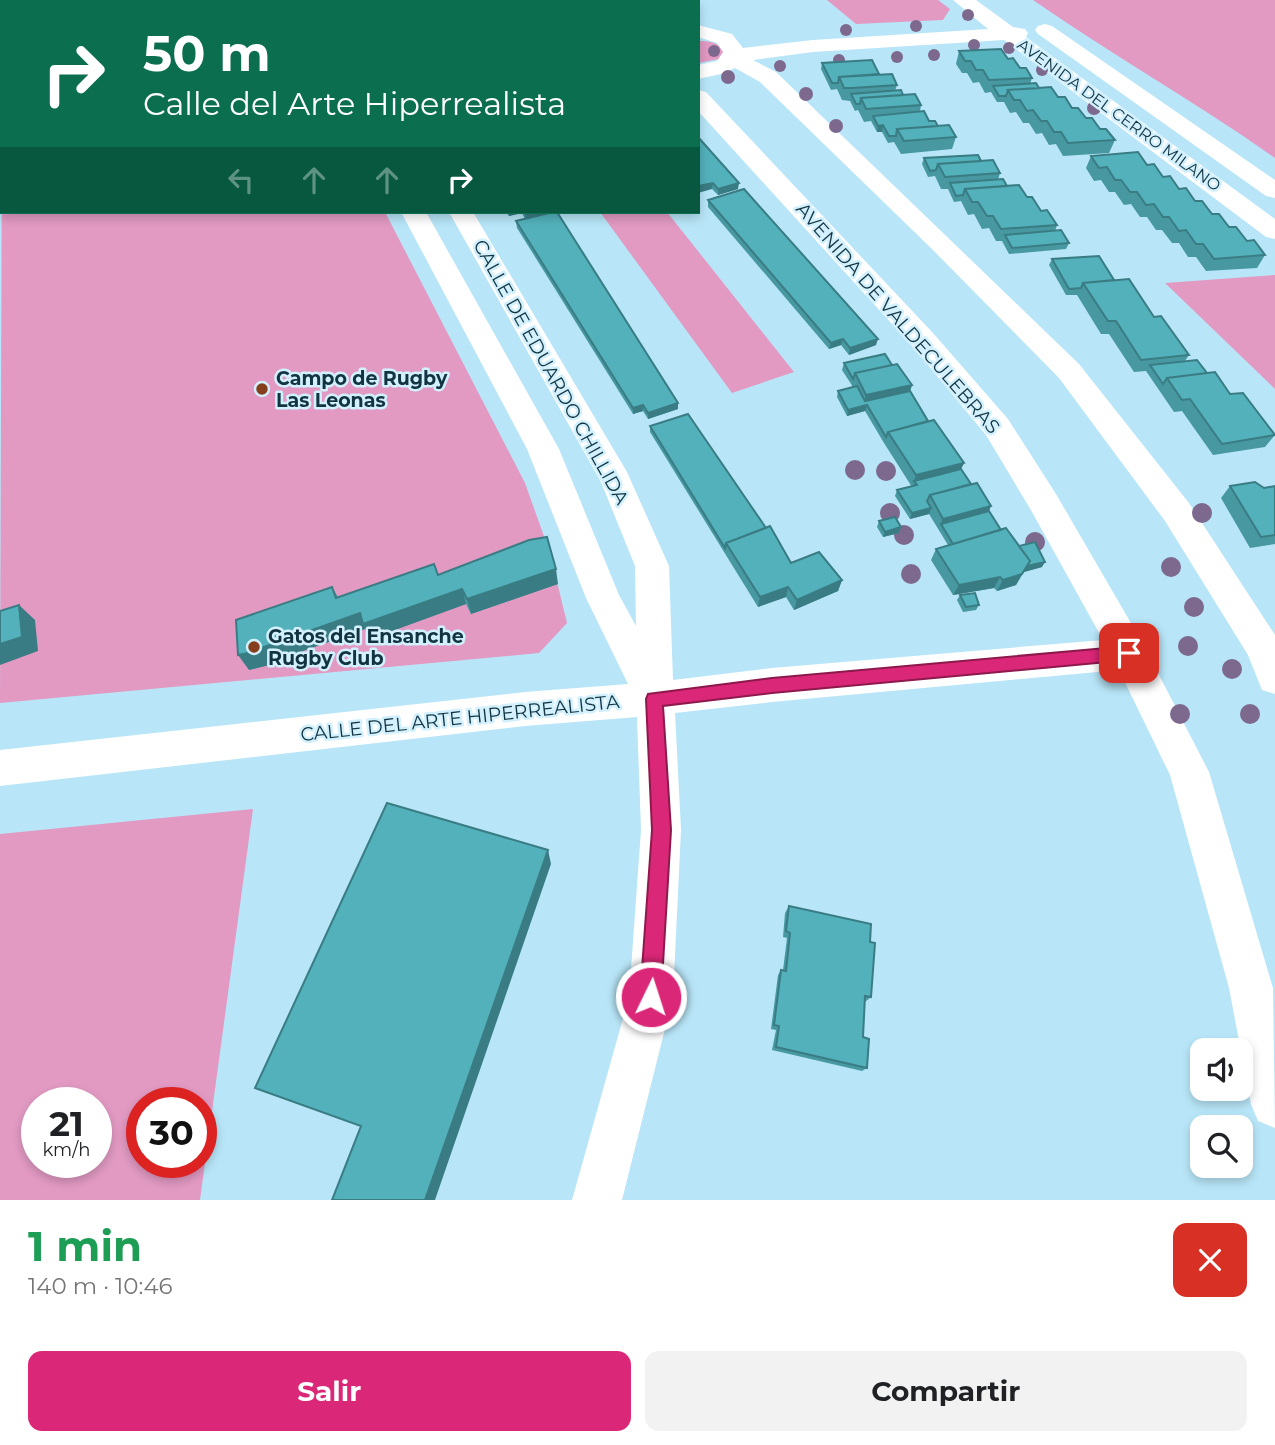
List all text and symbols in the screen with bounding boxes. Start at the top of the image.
text: 50 m [143,24,271,83]
icon: right [28,28,119,119]
street label: AVENIDA DEL CERRO MILANO [1014,35,1224,195]
text: Calle del Arte Hiperrealista [143,84,566,123]
icon: left [222,161,260,199]
icon: ahead [295,161,333,199]
icon: ahead [368,161,406,199]
icon: right [441,161,479,199]
street label: AVENIDA DE VALDECULEBRAS [791,198,1005,438]
street label: CALLE DE EDUARDO CHILLIDA [468,236,634,509]
place label: Campo de Rugby Las Leonas [276,367,448,412]
marker: Campo de Rugby Las Leonas [254,381,270,397]
pin [1099,623,1159,683]
place label: Gatos del Ensanche Rugby Club [268,625,464,670]
icon: arrive [1110,634,1148,672]
marker: Gatos del Ensanche Rugby Club [246,639,262,655]
street label: CALLE DEL ARTE HIPERREALISTA [299,690,621,746]
position arrow [614,960,688,1034]
map controls [1190,1038,1253,1178]
button: sound [1190,1038,1253,1101]
speed limit sign: 30 [126,1087,217,1178]
text: 21 [49,1102,84,1145]
button: search [1190,1115,1253,1178]
text: km/h [42,1139,91,1161]
text: 1 min [28,1220,142,1272]
button: close [1173,1223,1247,1297]
text: 140 m · 10:46 [28,1272,173,1300]
button: Salir [28,1351,631,1431]
button: Compartir [645,1351,1247,1431]

